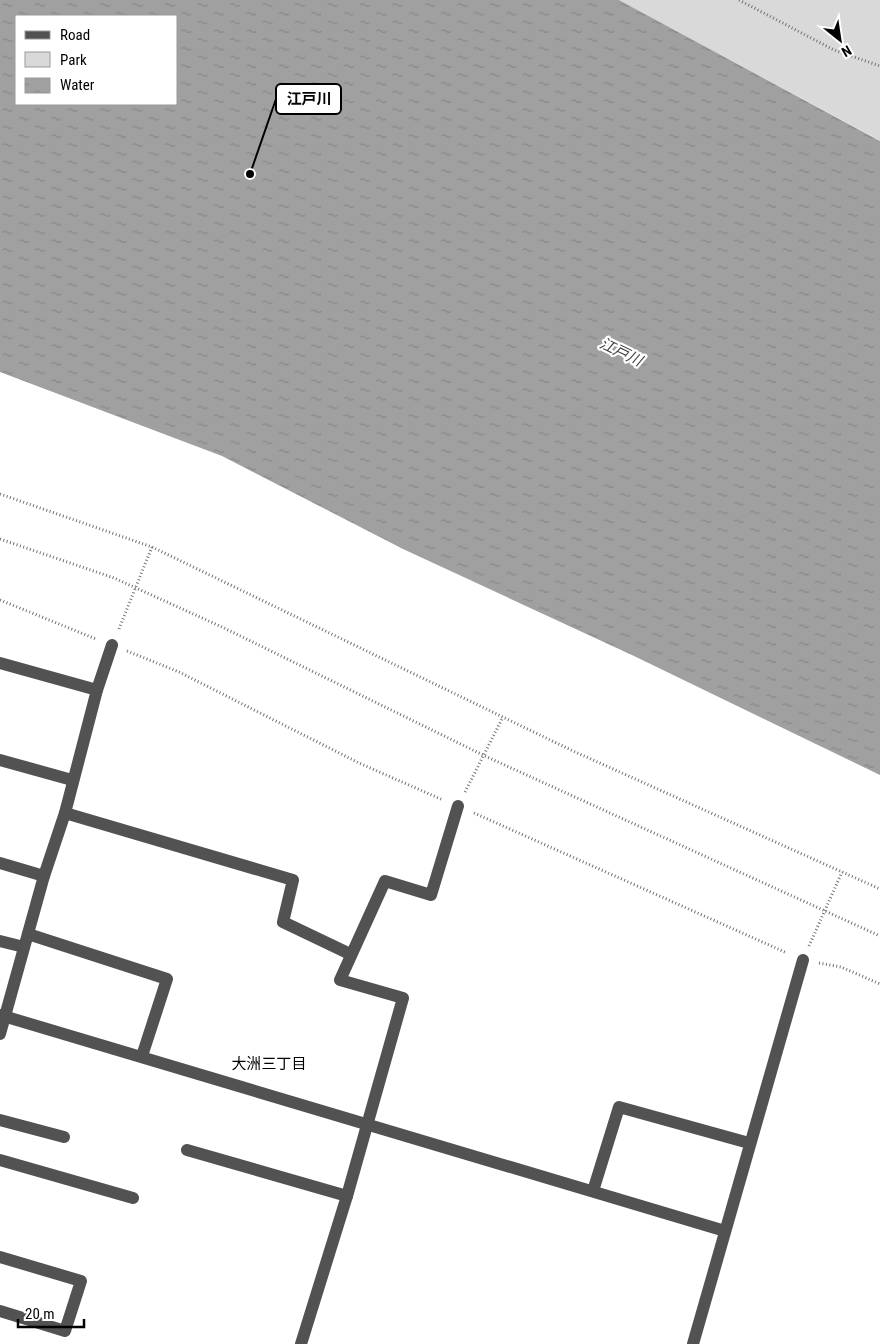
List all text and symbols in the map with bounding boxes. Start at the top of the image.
legend [15,15,178,105]
north arrow [815,15,865,65]
text: Road [60,26,90,44]
text: N [839,42,854,60]
text: Park [60,51,87,69]
text: Water [60,76,95,94]
callout: 江戸川 [276,84,341,114]
text: 江戸川 [286,90,332,108]
water label: 江戸川 [597,334,647,371]
district label: 大洲三丁目 [231,1055,307,1073]
scale bar [18,1296,84,1328]
text: 20 m [25,1305,55,1323]

